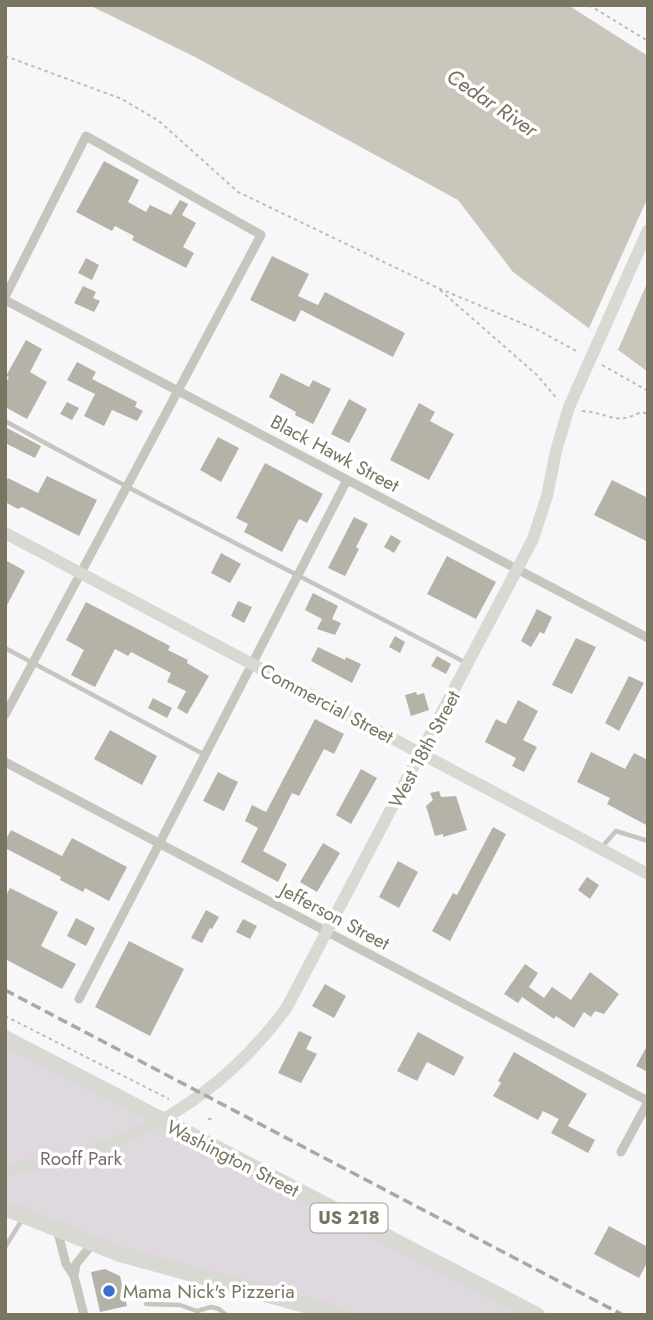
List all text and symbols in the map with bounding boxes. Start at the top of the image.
water label: Cedar River [441,62,544,145]
street label: Black Hawk Street [266,408,404,499]
street label: Commercial Street [255,657,399,750]
street label: West 18th Street [382,685,467,813]
street label: Jefferson Street [273,875,395,957]
street label: Washington Street [162,1113,304,1204]
park label: Rooff Park [40,1145,123,1172]
road number: US 218 [310,1204,388,1232]
place label: Mama Nick's Pizzeria [123,1278,295,1305]
marker: Mama Nick's Pizzeria [101,1283,117,1299]

